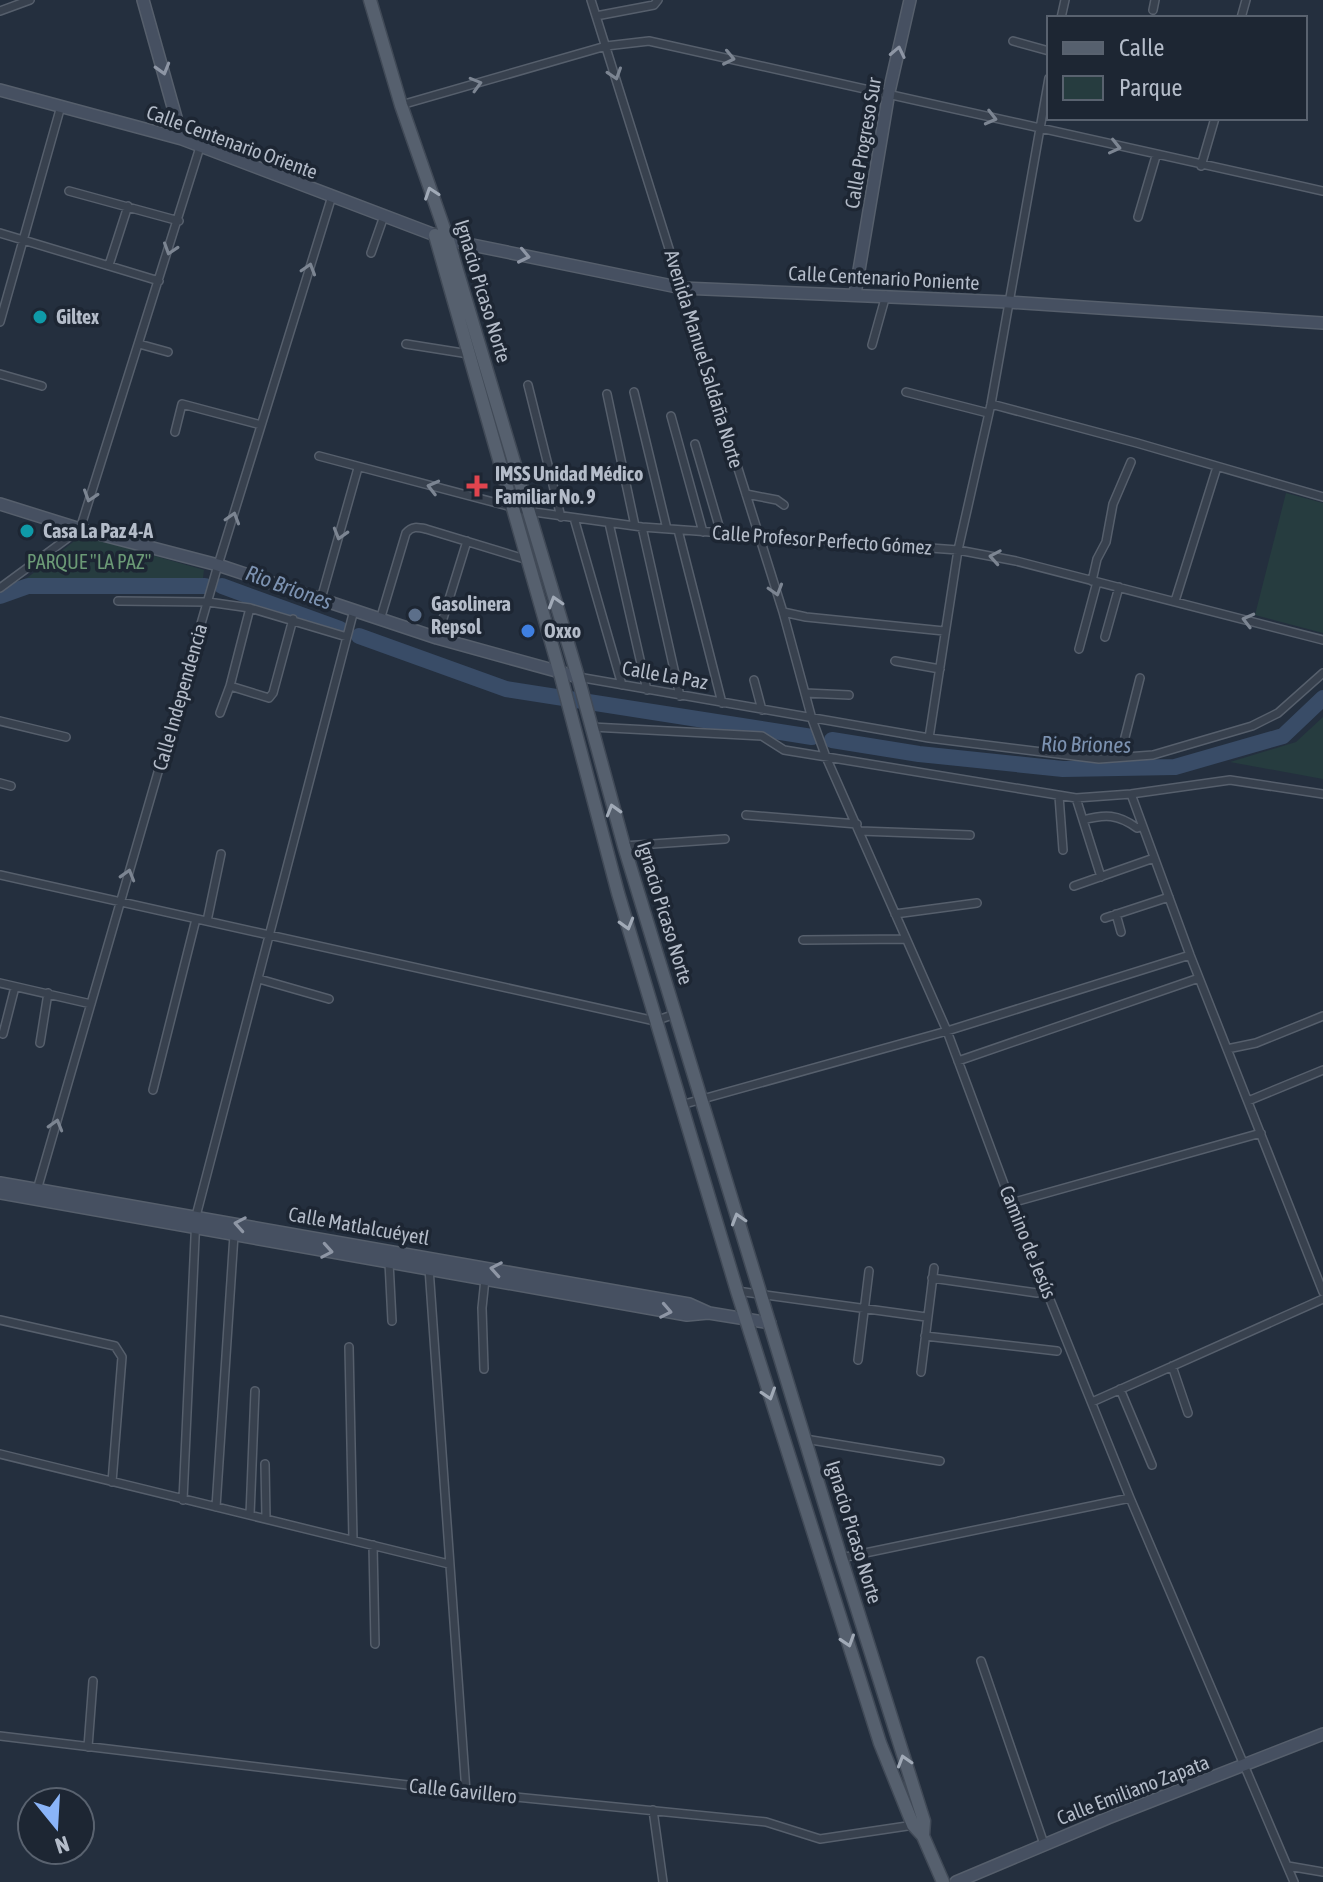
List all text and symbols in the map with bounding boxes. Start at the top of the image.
legend [1047,16,1307,120]
text: Calle [1119,34,1164,61]
one-way arrow [889,45,906,59]
one-way arrow [721,49,735,66]
one-way arrow [154,62,170,76]
one-way arrow [605,67,621,81]
text: Parque [1119,74,1182,101]
street label: Calle Progreso Sur [840,75,886,210]
one-way arrow [469,76,483,93]
street label: Calle Centenario Oriente [144,100,321,183]
one-way arrow [984,108,997,125]
one-way arrow [1107,138,1121,155]
one-way arrow [425,187,441,201]
street label: Ignacio Picaso Norte [451,217,516,365]
one-way arrow [163,241,179,255]
one-way arrow [517,246,531,263]
street label: Avenida Manuel Saldaña Norte [660,247,749,471]
street label: Calle Centenario Poniente [788,261,980,294]
one-way arrow [300,263,316,277]
place label: Giltex [56,305,99,328]
marker: Giltex [31,308,49,326]
place label: IMSS Unidad Médico Familiar No. 9 [495,462,643,508]
marker: IMSS Unidad Médico Familiar No. 9 [466,475,488,497]
one-way arrow [426,480,440,497]
one-way arrow [84,489,100,503]
one-way arrow [224,512,240,525]
place label: Casa La Paz 4-A [43,519,153,542]
street label: Calle Profesor Perfecto Gómez [712,520,933,559]
marker: Casa La Paz 4-A [18,522,36,540]
one-way arrow [332,526,349,540]
one-way arrow [989,549,1002,566]
park label: PARQUE "LA PAZ" [27,550,151,573]
water label: Rio Briones [242,559,336,615]
one-way arrow [767,582,783,596]
place label: Gasolinera Repsol [431,592,511,638]
one-way arrow [548,596,564,610]
marker: Gasolinera Repsol [406,606,424,624]
one-way arrow [1241,612,1255,629]
place label: Oxxo [544,619,581,642]
street label: Calle Independencia [148,621,211,773]
marker: Oxxo [519,622,537,640]
street label: Calle La Paz [621,656,710,693]
water label: Rio Briones [1041,730,1132,758]
one-way arrow [606,803,622,817]
street label: Ignacio Picaso Norte [633,839,698,987]
one-way arrow [119,868,135,882]
one-way arrow [618,917,634,930]
one-way arrow [47,1118,63,1132]
street label: Camino de Jesús [995,1182,1062,1302]
street label: Calle Matlalcuéyetl [287,1202,432,1249]
one-way arrow [731,1213,747,1226]
one-way arrow [233,1216,247,1233]
one-way arrow [321,1242,334,1259]
one-way arrow [489,1261,503,1278]
one-way arrow [659,1302,673,1319]
one-way arrow [760,1386,776,1400]
street label: Ignacio Picaso Norte [822,1458,887,1606]
one-way arrow [839,1634,855,1648]
street label: Calle Emiliano Zapata [1053,1750,1212,1829]
one-way arrow [897,1755,913,1768]
street label: Calle Gavillero [408,1773,518,1808]
north arrow [16,1786,96,1866]
text: N [52,1831,72,1859]

